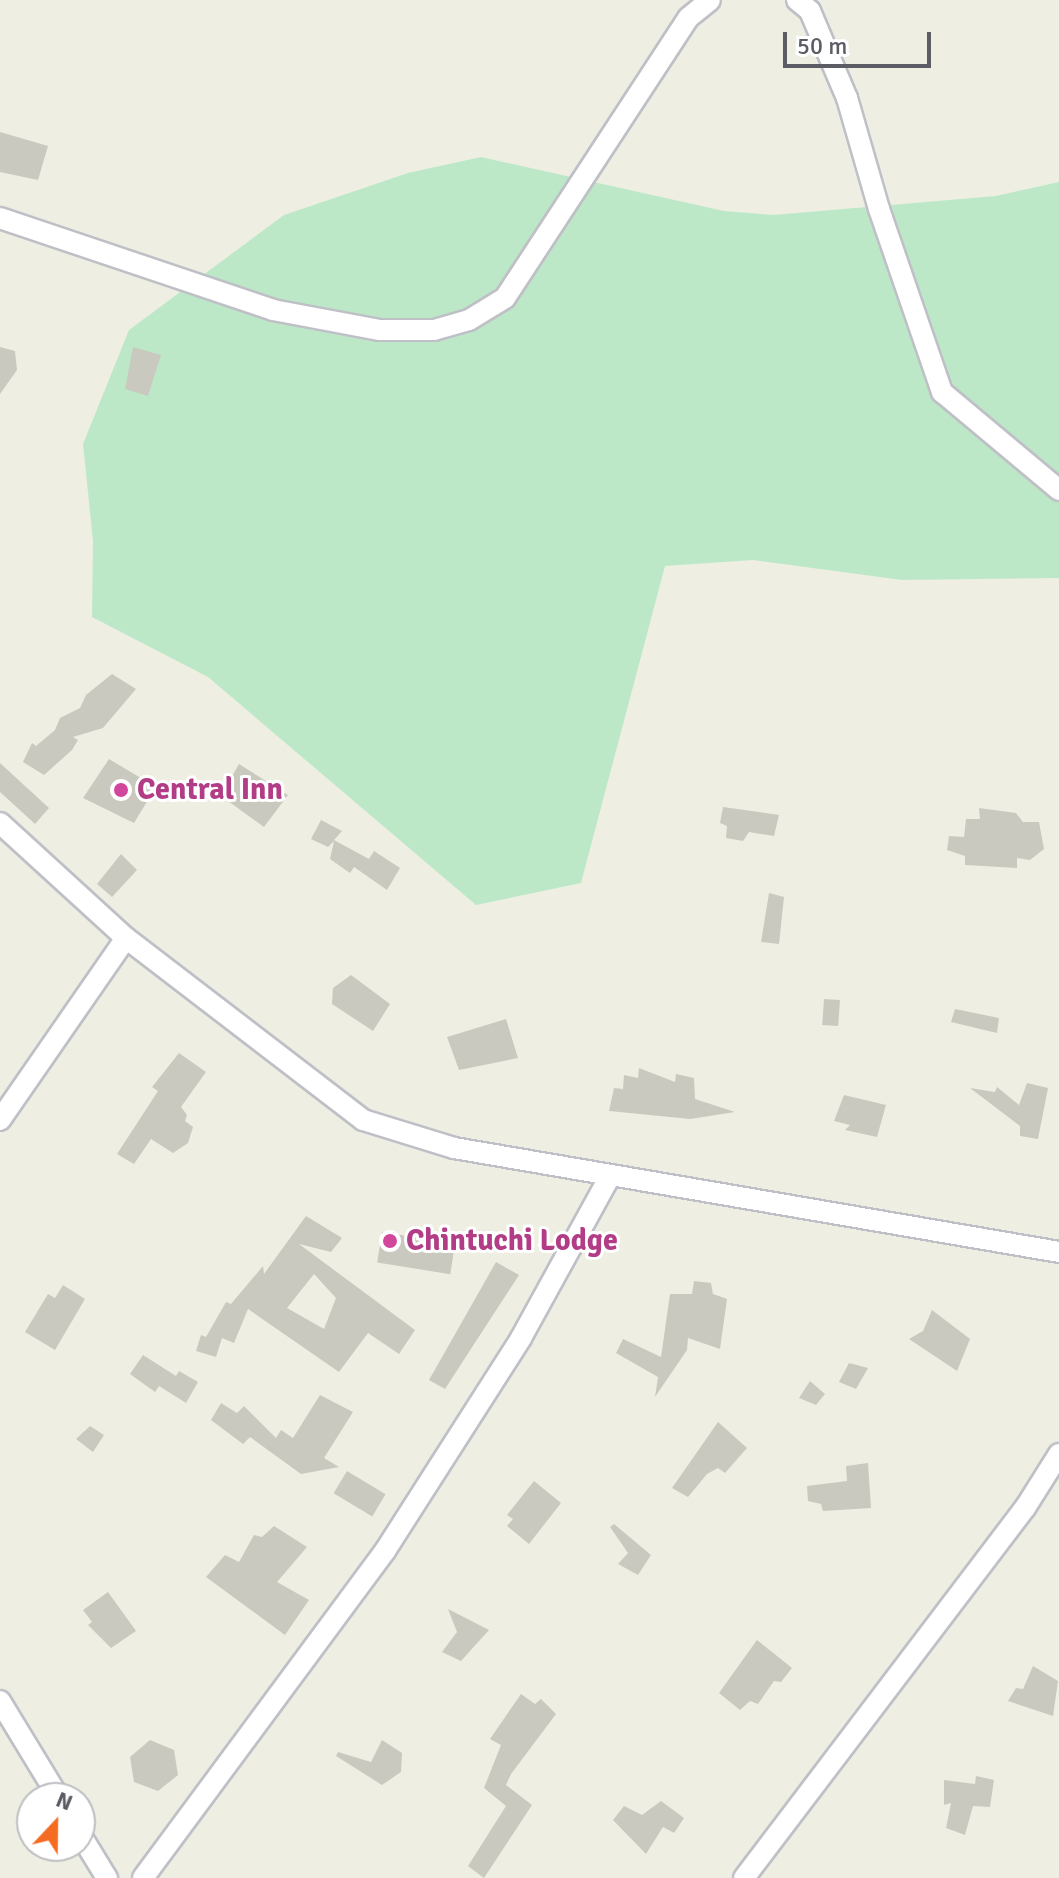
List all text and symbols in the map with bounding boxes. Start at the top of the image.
scale bar [787,16,935,66]
text: 50 m [797,31,847,61]
place label: Central Inn [137,772,283,808]
marker: Central Inn [112,781,130,799]
place label: Chintuchi Lodge [406,1223,618,1259]
marker: Chintuchi Lodge [381,1232,399,1250]
north arrow [16,1782,96,1862]
text: N [52,1786,77,1817]

